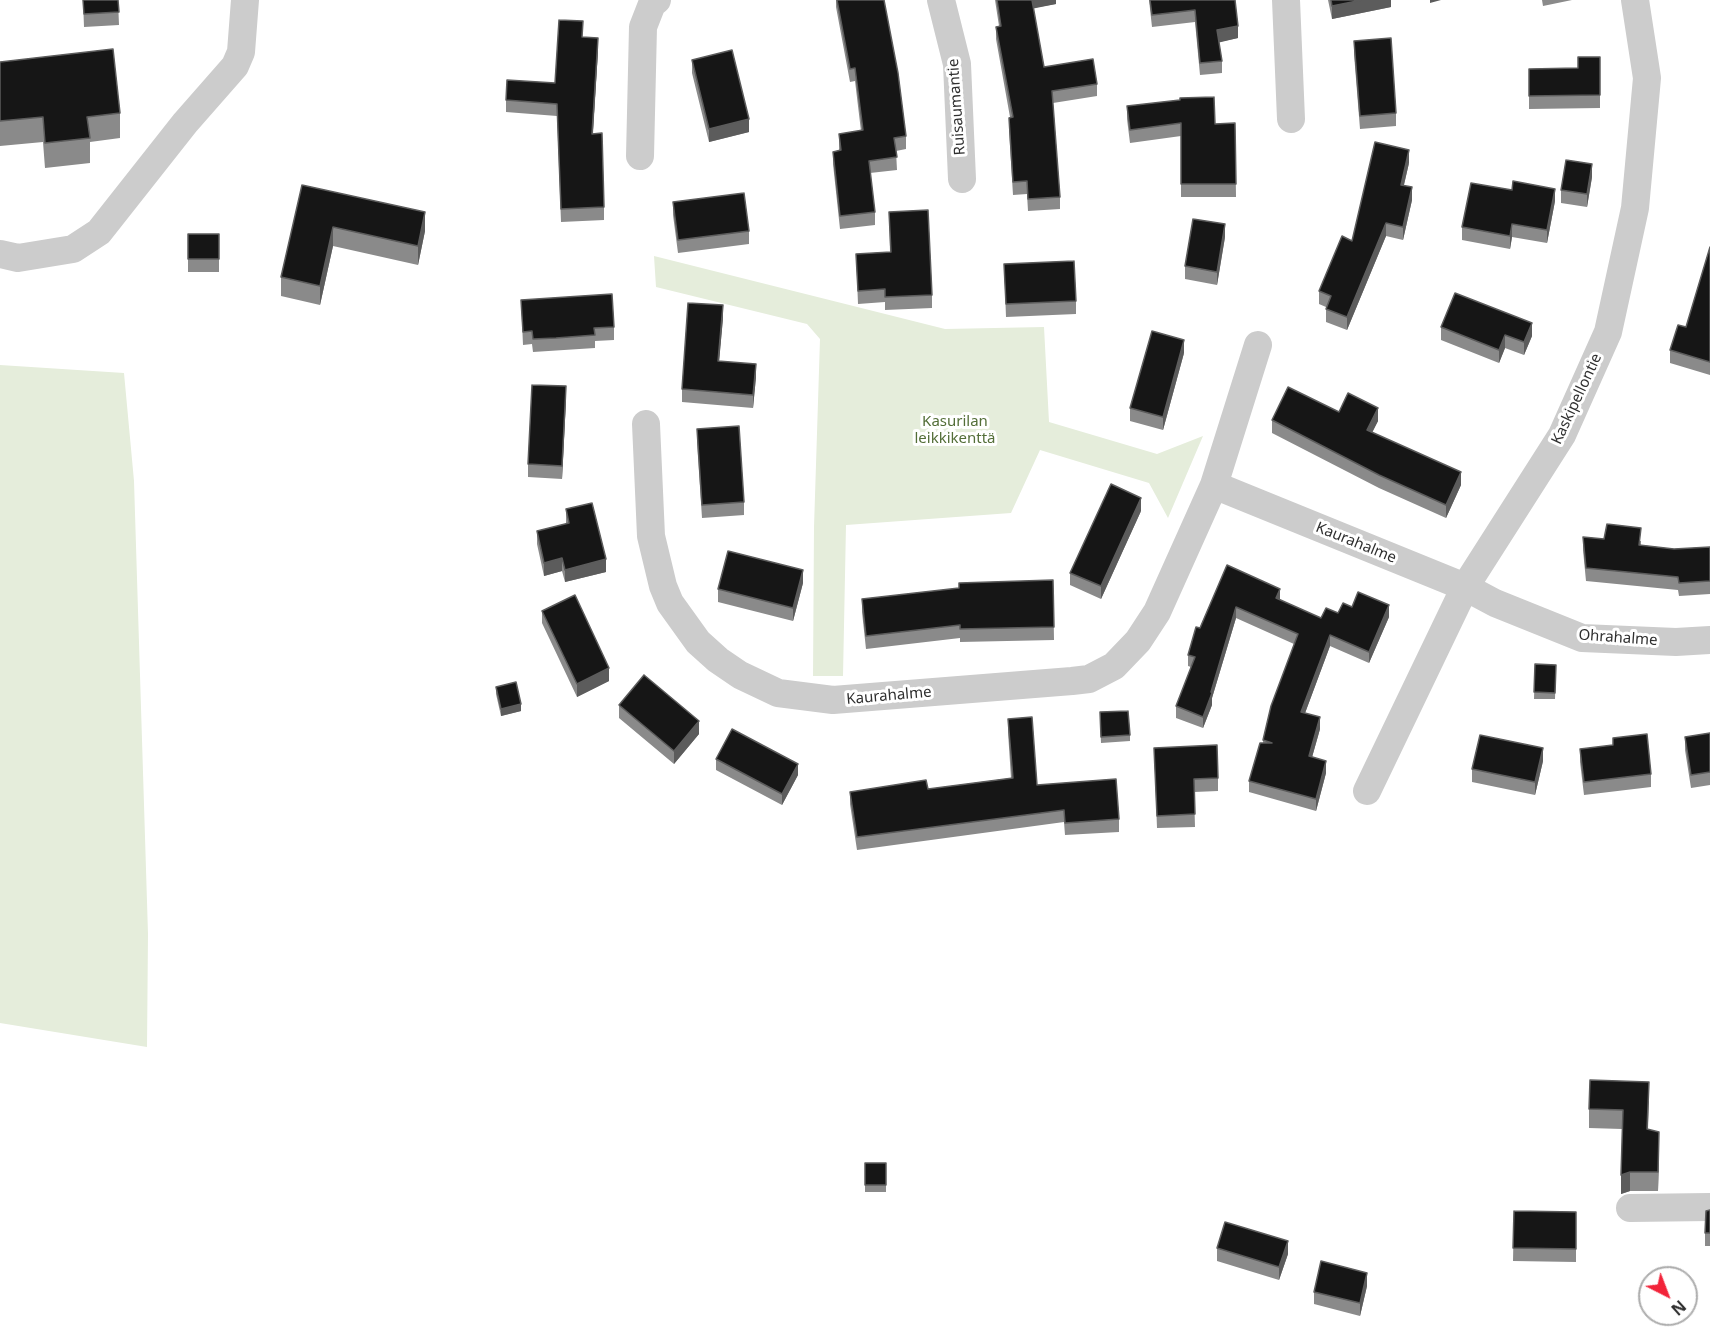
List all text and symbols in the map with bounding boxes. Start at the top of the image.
street label: Ruisaumantie [945,58,969,156]
street label: Kaskipellontie [1548,351,1606,447]
park label: Kasurilan leikkikenttä [914,413,996,448]
street label: Kaurahalme [1313,519,1399,567]
street label: Ohrahalme [1578,626,1658,650]
street label: Kaurahalme [846,683,932,709]
north arrow [1638,1266,1698,1326]
text: N [1667,1295,1691,1320]

